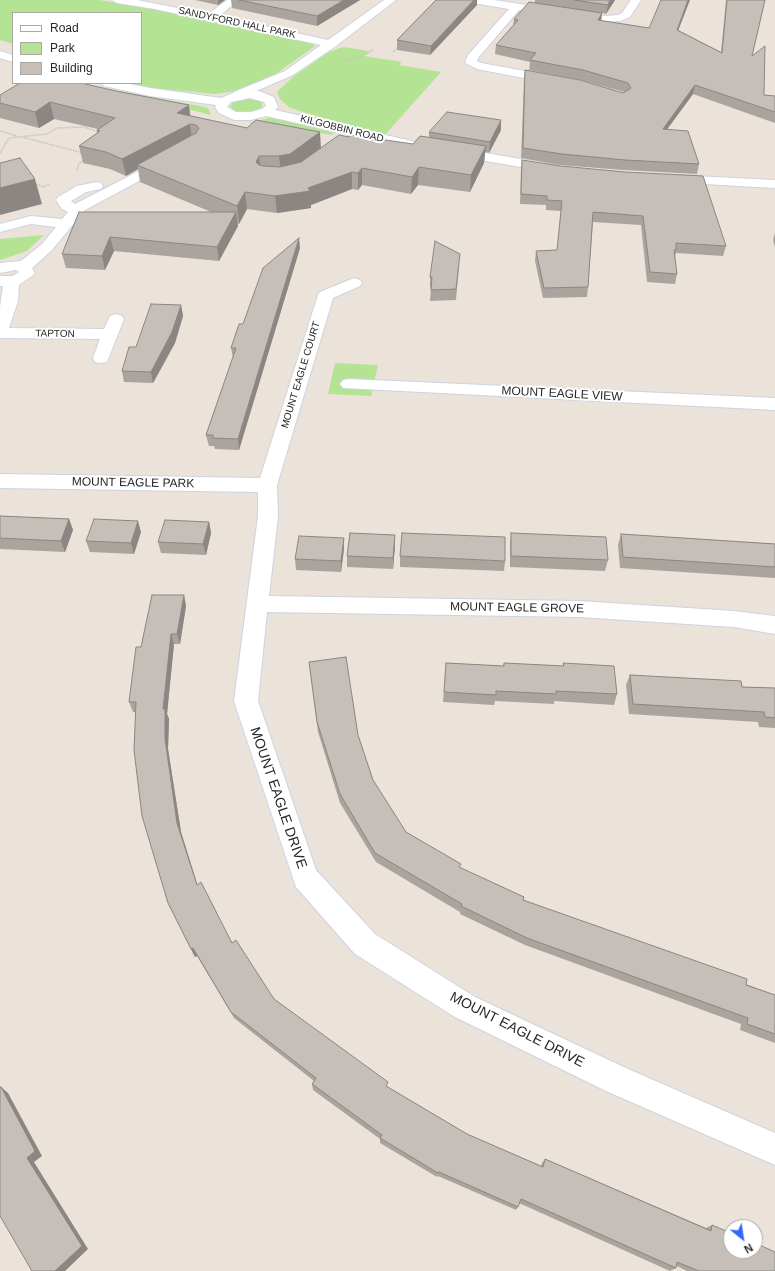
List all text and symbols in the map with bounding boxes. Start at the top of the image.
street label: SANDYFORD HALL PARK [177,5,297,41]
legend [12,12,142,84]
text: Road [50,21,79,35]
text: Park [50,41,75,55]
text: Building [50,61,93,75]
street label: KILGOBBIN ROAD [299,113,385,145]
street label: MOUNT EAGLE COURT [279,320,323,430]
street label: TAPTON [35,328,75,340]
street label: MOUNT EAGLE VIEW [501,384,623,404]
street label: MOUNT EAGLE PARK [72,475,194,491]
street label: MOUNT EAGLE GROVE [450,600,584,616]
street label: MOUNT EAGLE DRIVE [246,725,310,871]
street label: MOUNT EAGLE DRIVE [447,989,587,1071]
north arrow [723,1219,763,1259]
text: N [742,1241,755,1256]

